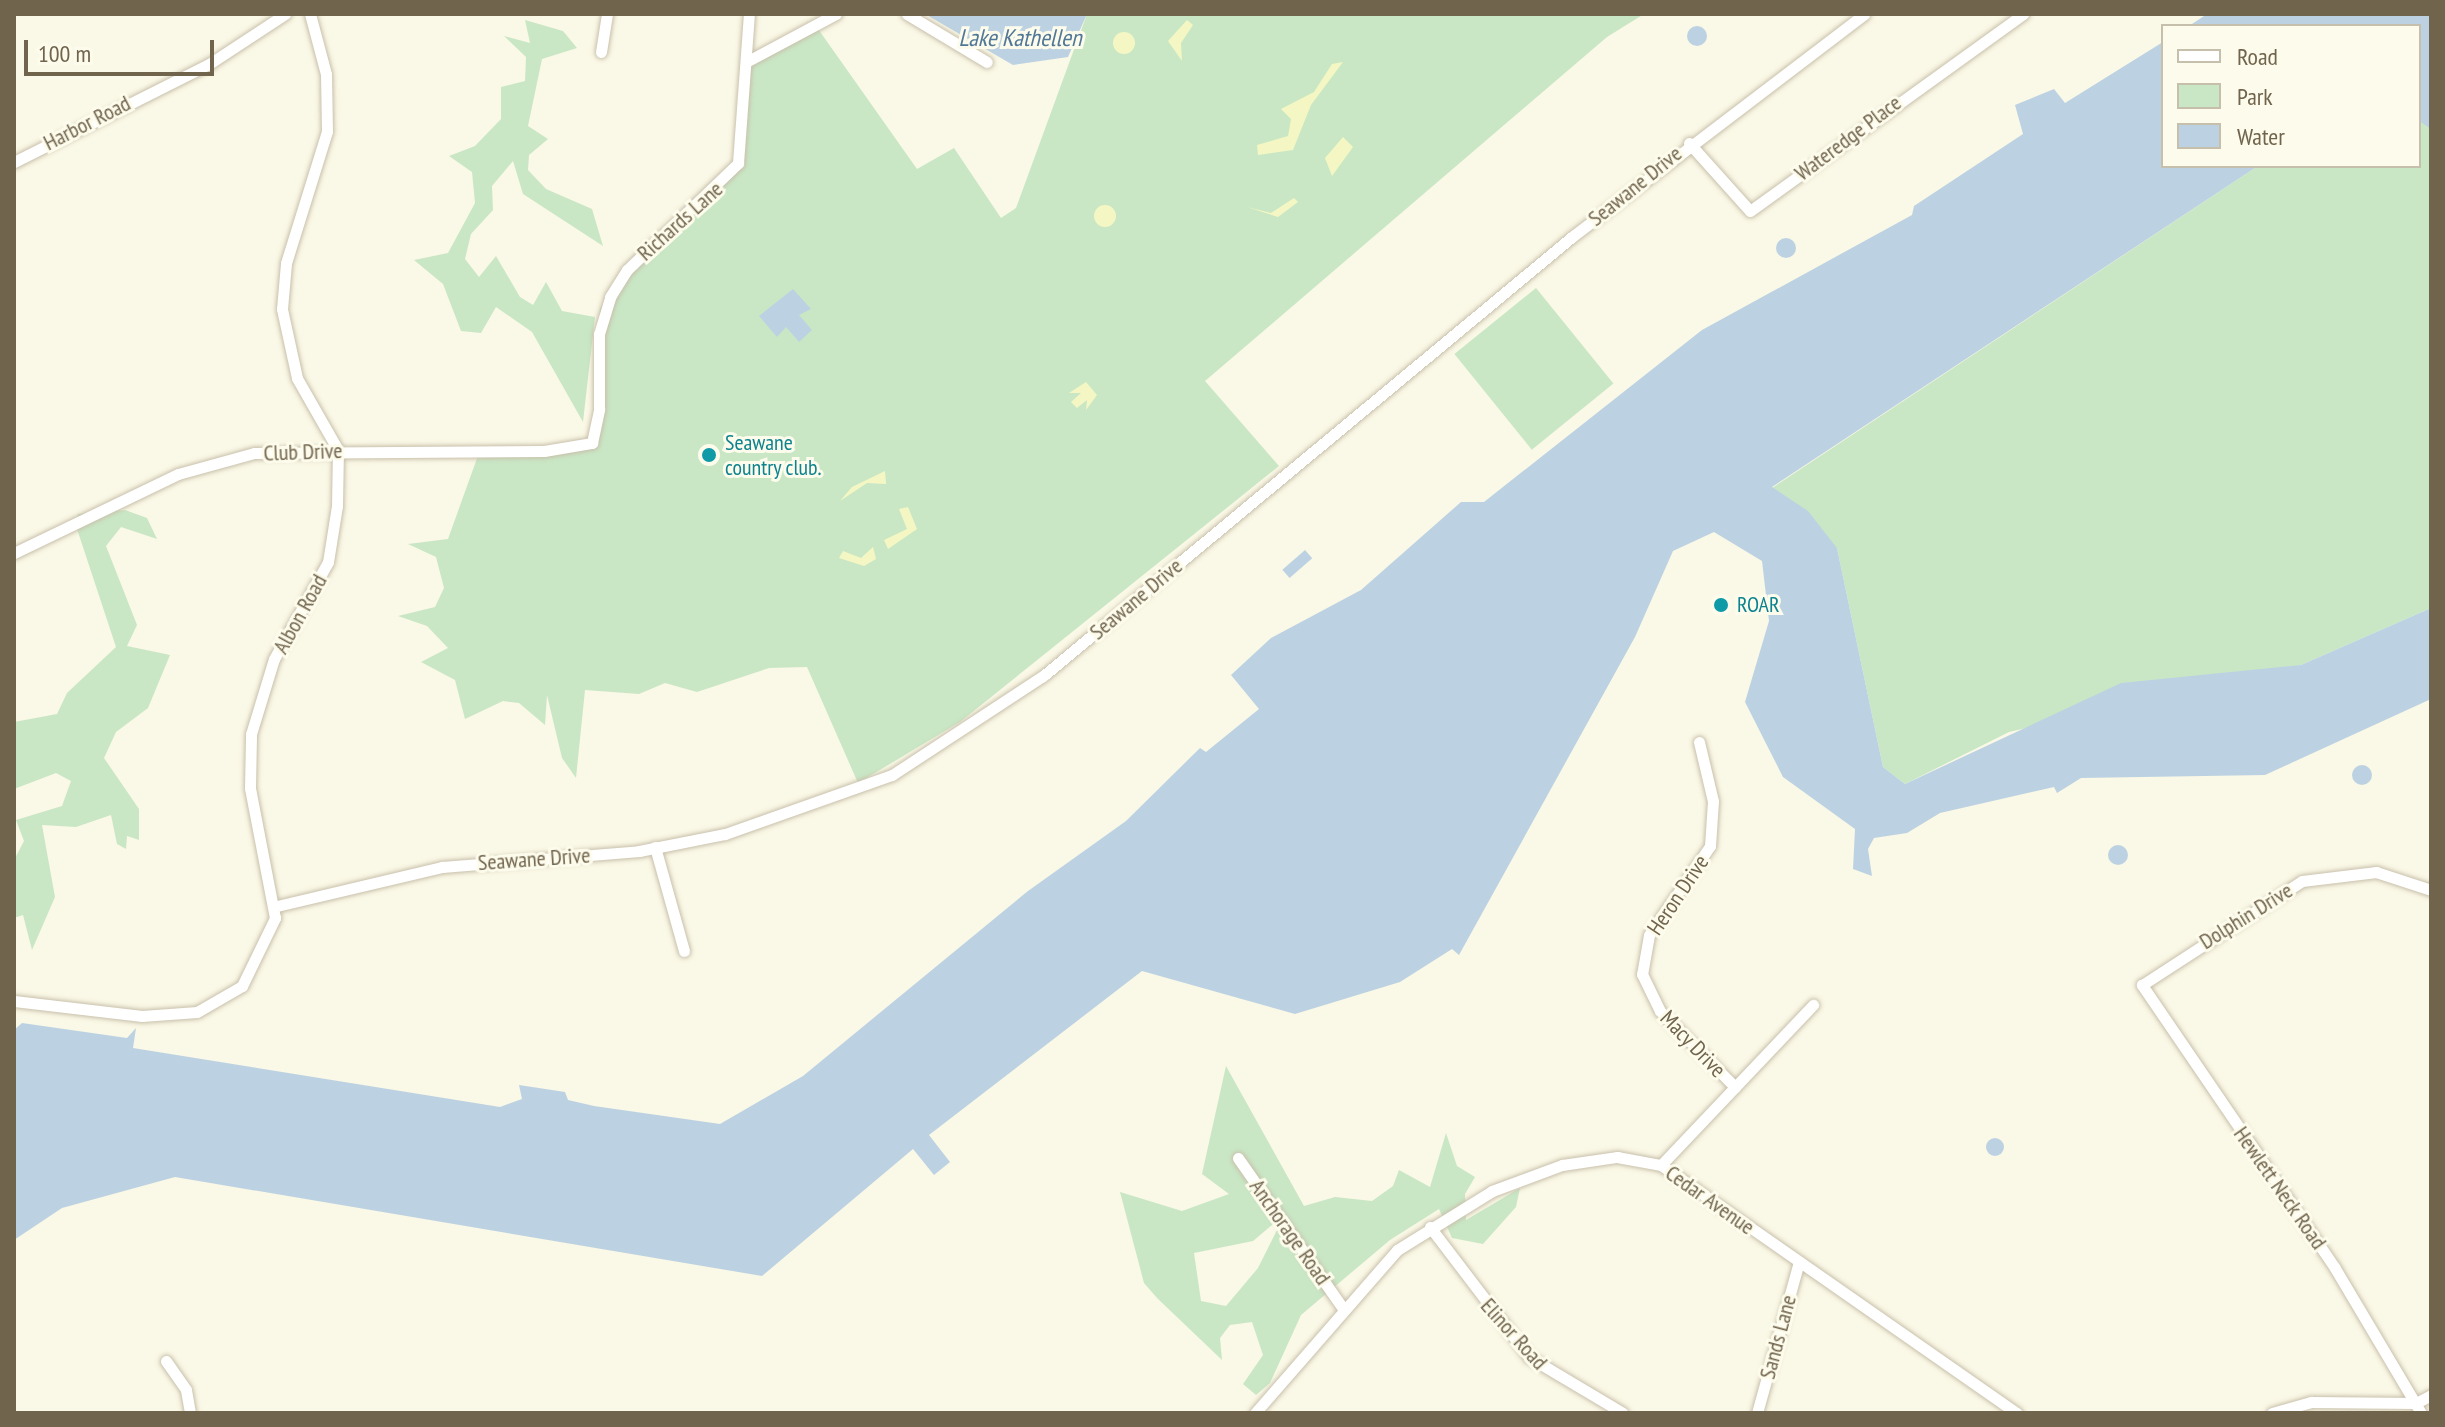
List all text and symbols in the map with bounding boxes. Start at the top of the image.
scale bar [28,24,218,74]
water label: Lake Kathellen [959,24,1081,52]
legend [2161,24,2421,168]
text: 100 m [38,38,91,69]
text: Road [2237,41,2278,72]
text: Park [2237,81,2273,112]
street label: Harbor Road [39,90,135,156]
street label: Wateredge Place [1790,90,1906,186]
text: Water [2237,121,2285,152]
street label: Seawane Drive [1583,140,1687,232]
street label: Richards Lane [632,176,728,266]
place label: Seawane country club. [725,429,822,480]
street label: Club Drive [263,437,343,467]
marker: Seawane country club. [700,446,718,464]
street label: Seawane Drive [1084,553,1188,645]
street label: Albon Road [268,570,332,658]
place label: ROAR [1737,592,1780,618]
marker: ROAR [1712,596,1730,614]
street label: Seawane Drive [477,842,591,876]
street label: Heron Drive [1642,850,1714,940]
street label: Dolphin Drive [2195,877,2297,955]
street label: Macy Drive [1655,1005,1731,1083]
street label: Hewlett Neck Road [2228,1121,2332,1255]
street label: Cedar Avenue [1660,1160,1760,1240]
street label: Anchorage Road [1244,1174,1336,1290]
street label: Sands Lane [1754,1292,1802,1382]
street label: Elinor Road [1475,1293,1553,1375]

